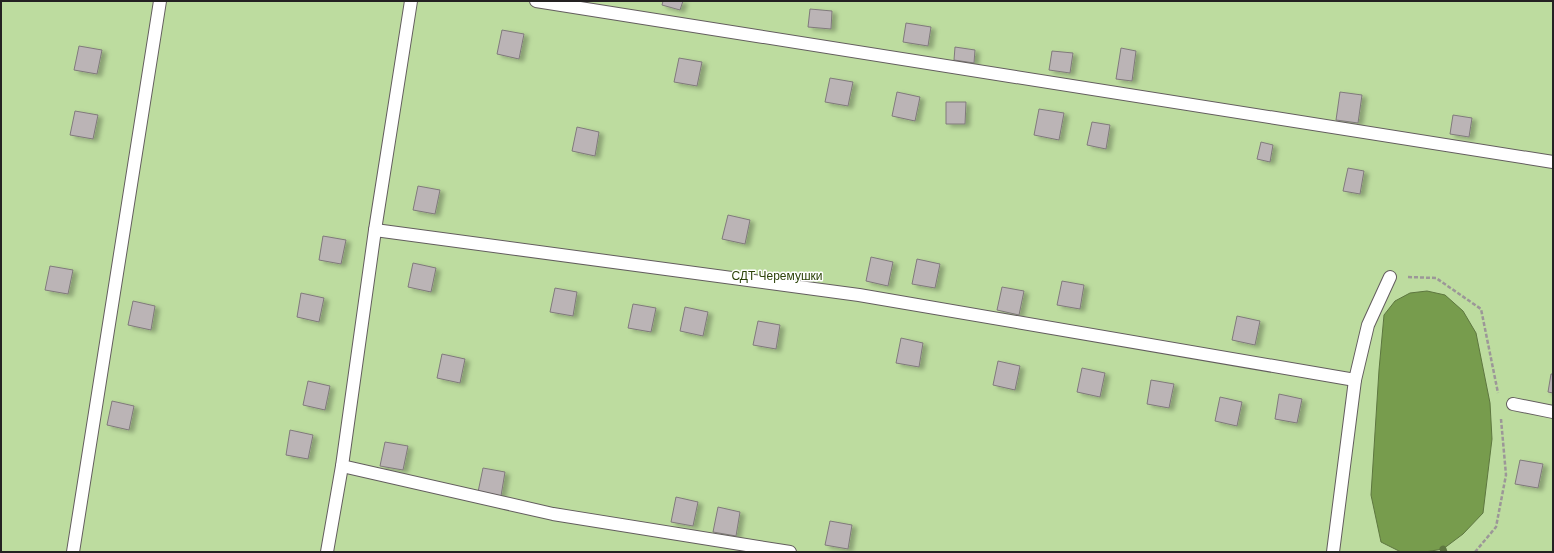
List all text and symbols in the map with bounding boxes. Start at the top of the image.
park label: СДТ Черемушки [731,268,823,284]

